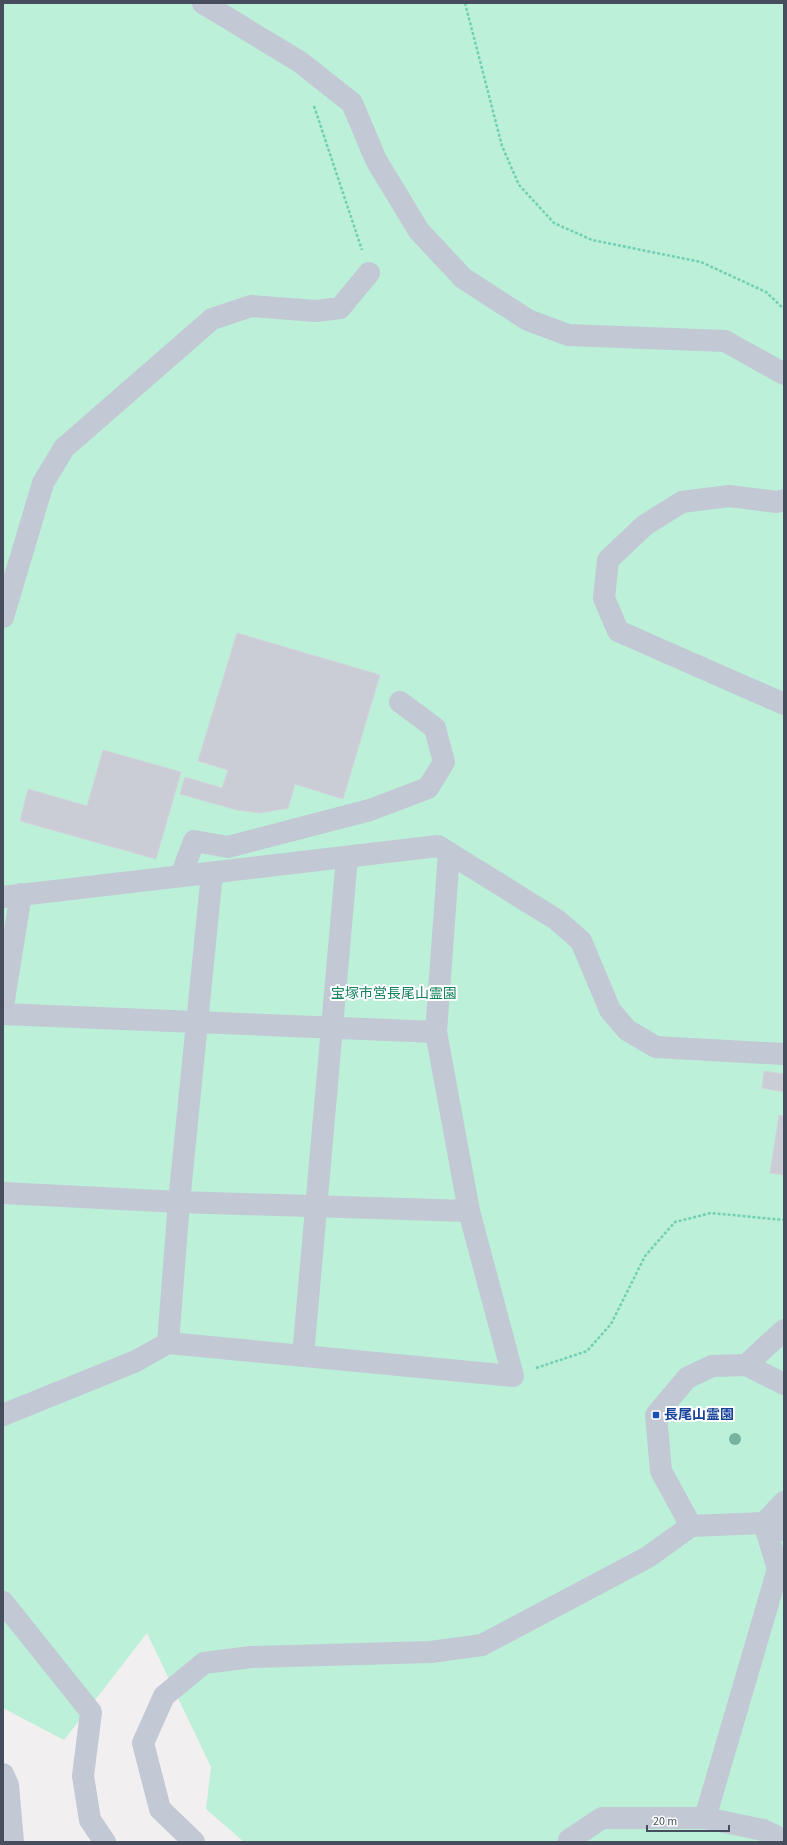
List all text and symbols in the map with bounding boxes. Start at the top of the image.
park label: 宝塚市営長尾山霊園 [331,984,457,1004]
place label: 長尾山霊園 [664,1405,734,1425]
marker: 長尾山霊園 [651,1410,661,1420]
scale bar [647,1807,729,1833]
text: 20 m [653,1813,677,1830]

